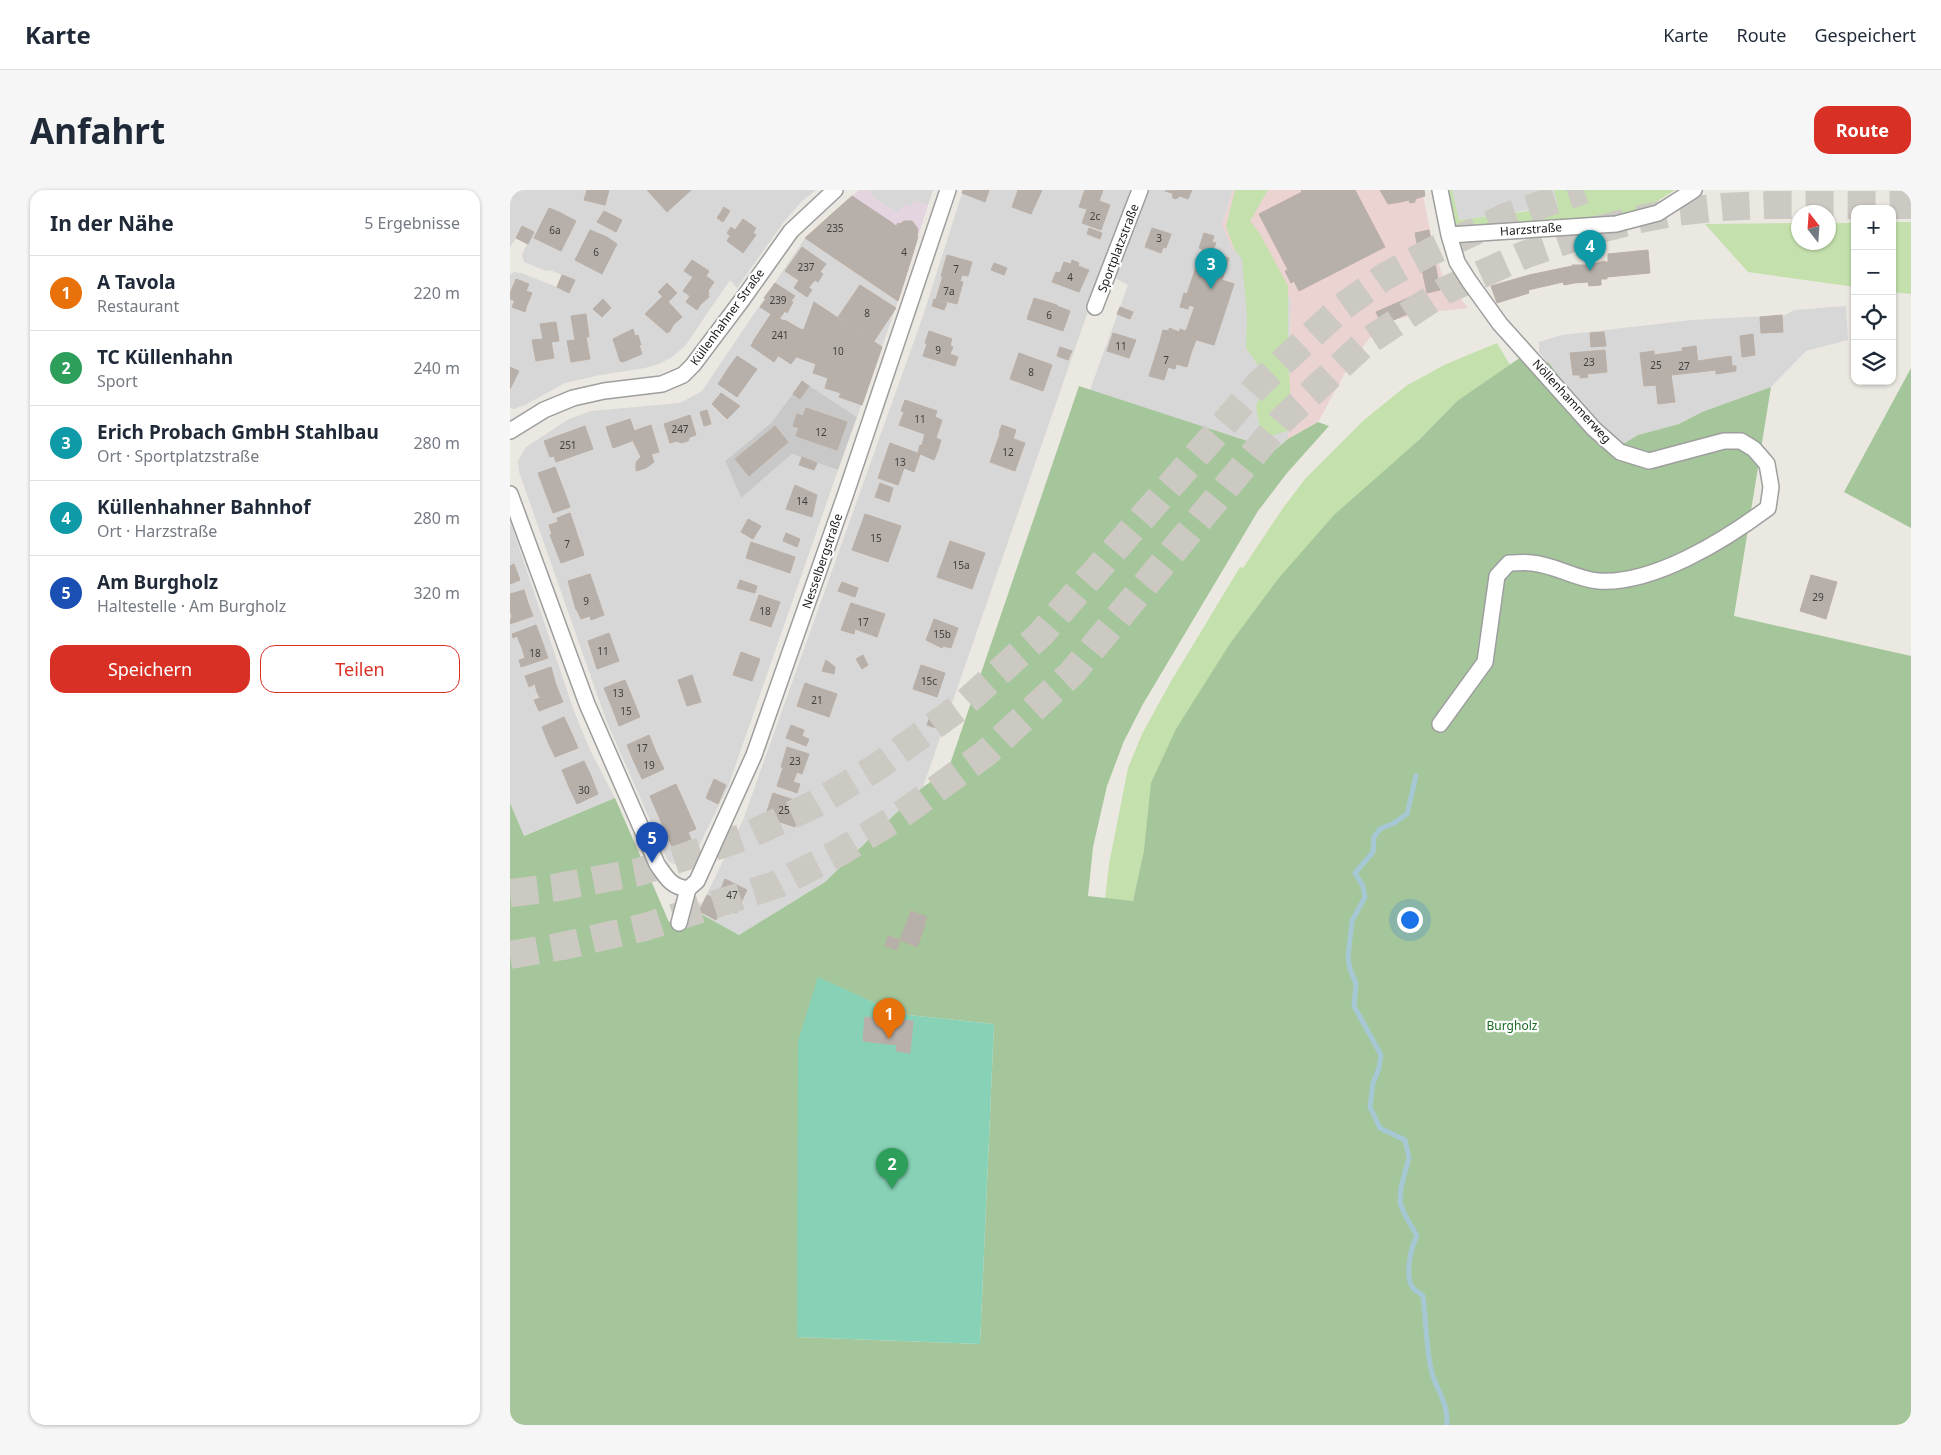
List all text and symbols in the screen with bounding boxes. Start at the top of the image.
text: Karte [25,18,91,51]
text: Karte [1663,23,1709,47]
text: Route [1737,23,1786,47]
text: Gespeichert [1814,23,1916,47]
button: Route [1814,106,1911,154]
text: Anfahrt [30,107,165,154]
street label: Sportplatzstraße [1093,201,1143,295]
north arrow [1791,205,1836,250]
map controls [1851,205,1896,385]
button: + [1851,205,1896,250]
text: In der Nähe [50,209,174,237]
house number: 2c [1090,209,1100,223]
text: 5 Ergebnisse [364,212,460,234]
street label: Harzstraße [1499,218,1563,240]
house number: 235 [826,221,844,235]
house number: 6a [549,223,561,237]
pin: 4 [1574,230,1606,271]
house number: 3 [1156,231,1162,245]
house number: 6 [593,245,599,259]
house number: 4 [901,245,907,259]
pin: 3 [1195,248,1227,289]
button: − [1851,250,1896,295]
house number: 237 [797,260,815,274]
house number: 7 [953,262,959,276]
street label: Küllenhahner Straße [686,265,768,369]
text: A Tavola [97,269,176,295]
house number: 4 [1067,270,1073,284]
text: 1 [61,282,71,304]
text: 220 m [413,282,460,304]
house number: 7a [943,284,955,298]
house number: 239 [769,293,787,307]
text: Restaurant [97,295,179,317]
button: locate [1851,295,1896,340]
house number: 8 [864,306,870,320]
house number: 6 [1046,308,1052,322]
house number: 241 [771,328,789,342]
house number: 11 [1115,339,1127,353]
button: layers [1851,340,1896,385]
house number: 9 [935,343,941,357]
text: TC Küllenhahn [97,344,233,370]
house number: 10 [832,344,844,358]
house number: 7 [1163,353,1169,367]
street label: Nöllenhammerweg [1529,355,1615,447]
house number: 23 [1583,355,1595,369]
text: 2 [61,357,71,379]
text: 240 m [413,357,460,379]
house number: 25 [1650,358,1662,372]
house number: 27 [1678,359,1690,373]
house number: 8 [1028,365,1034,379]
text: Sport [97,370,138,392]
house number: 11 [914,412,926,426]
text: Erich Probach GmbH Stahlbau [97,419,379,445]
house number: 247 [671,422,689,436]
house number: 12 [815,425,827,439]
text: 3 [61,432,71,454]
text: 280 m [413,432,460,454]
house number: 251 [559,438,577,452]
text: Ort · Sportplatzstraße [97,445,259,467]
house number: 12 [1002,445,1014,459]
house number: 13 [894,455,906,469]
text: Küllenhahner Bahnhof [97,494,311,520]
house number: 14 [796,494,808,508]
text: 4 [61,507,71,529]
text: 280 m [413,507,460,529]
street label: Nesselbergstraße [798,511,846,611]
text: Ort · Harzstraße [97,520,217,542]
house number: 15 [870,531,882,545]
house number: 7 [564,537,570,551]
house number: 15a [952,558,970,572]
text: Am Burgholz [97,569,218,595]
text: 5 [61,582,71,604]
text: 320 m [413,582,460,604]
house number: 29 [1812,590,1824,604]
house number: 9 [583,594,589,608]
text: Haltestelle · Am Burgholz [97,595,286,617]
house number: 18 [759,604,771,618]
house number: 17 [857,615,869,629]
house number: 15b [933,627,951,641]
house number: 11 [597,644,609,658]
button: Speichern [50,645,250,693]
button: Teilen [260,645,460,693]
house number: 18 [529,646,541,660]
house number: 15c [921,674,937,688]
house number: 13 [612,686,624,700]
house number: 21 [811,693,823,707]
house number: 15 [620,704,632,718]
house number: 17 [636,741,648,755]
house number: 23 [789,754,801,768]
house number: 19 [643,758,655,772]
house number: 30 [578,783,590,797]
house number: 25 [778,803,790,817]
pin: 5 [636,822,668,863]
house number: 47 [726,888,738,902]
your location [1397,907,1423,933]
pin: 1 [873,998,905,1039]
park label: Burgholz [1487,1017,1538,1034]
pin: 2 [876,1148,908,1189]

